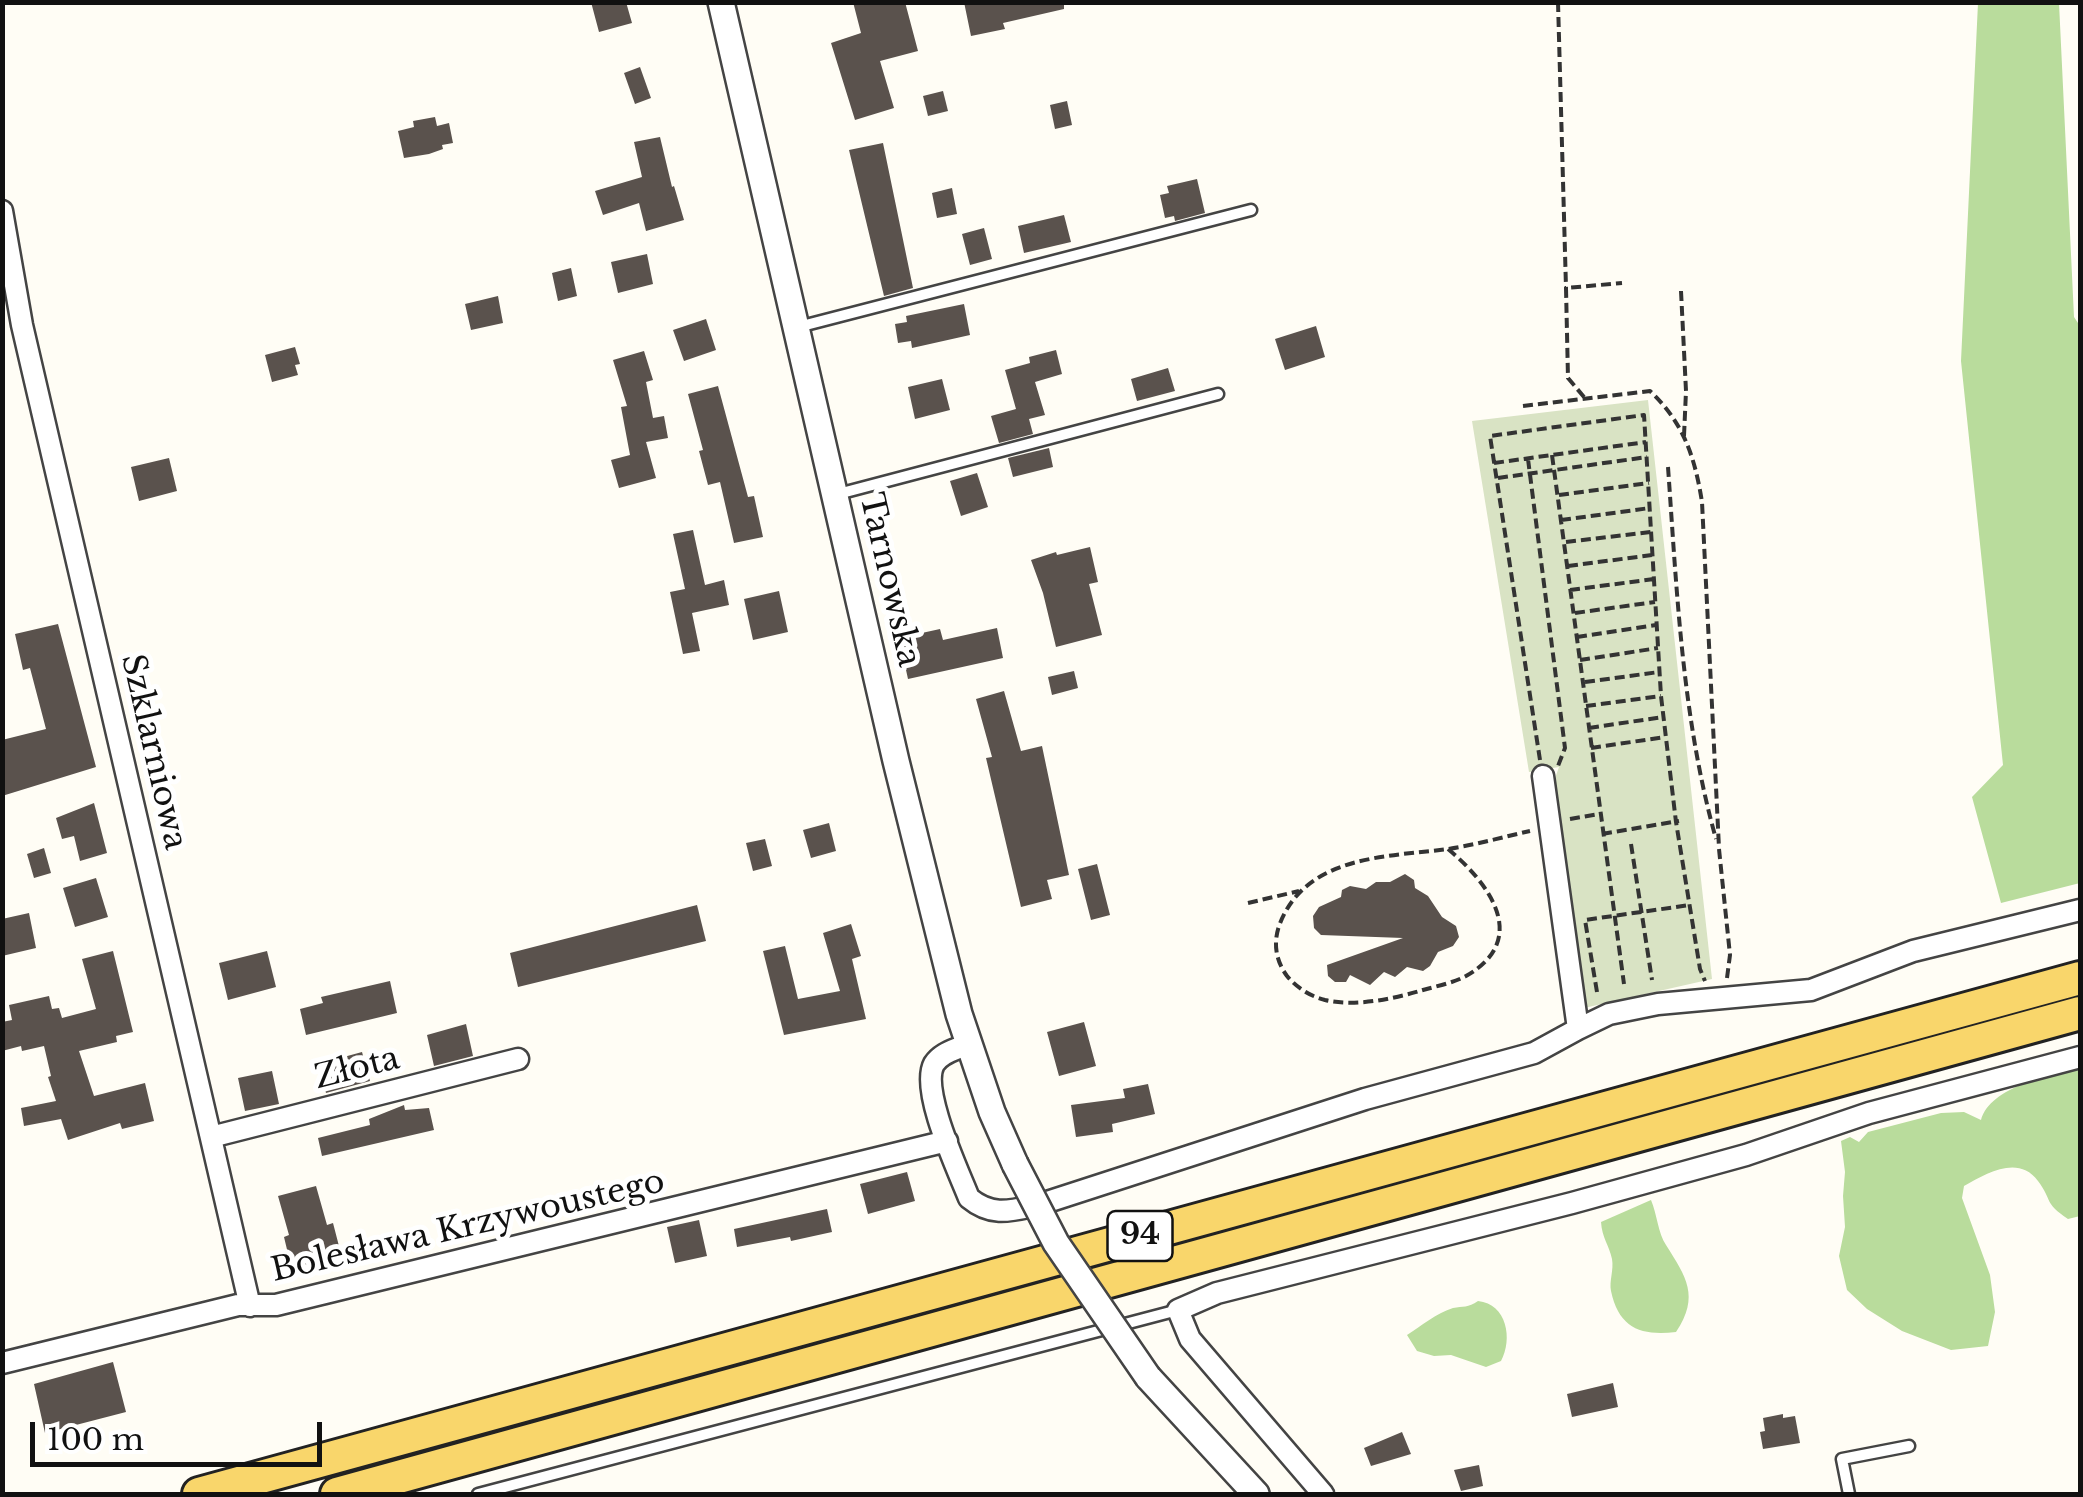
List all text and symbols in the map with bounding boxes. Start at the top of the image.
street label: Tarnowska [850,490,928,670]
street label: Szklarniowa [112,651,194,853]
street label: Złota [311,1040,403,1098]
street label: Bolesława Krzywoustego [268,1163,668,1291]
road number: 94 [1108,1211,1172,1261]
scale bar [35,1402,328,1464]
text: 100 m [47,1421,144,1458]

